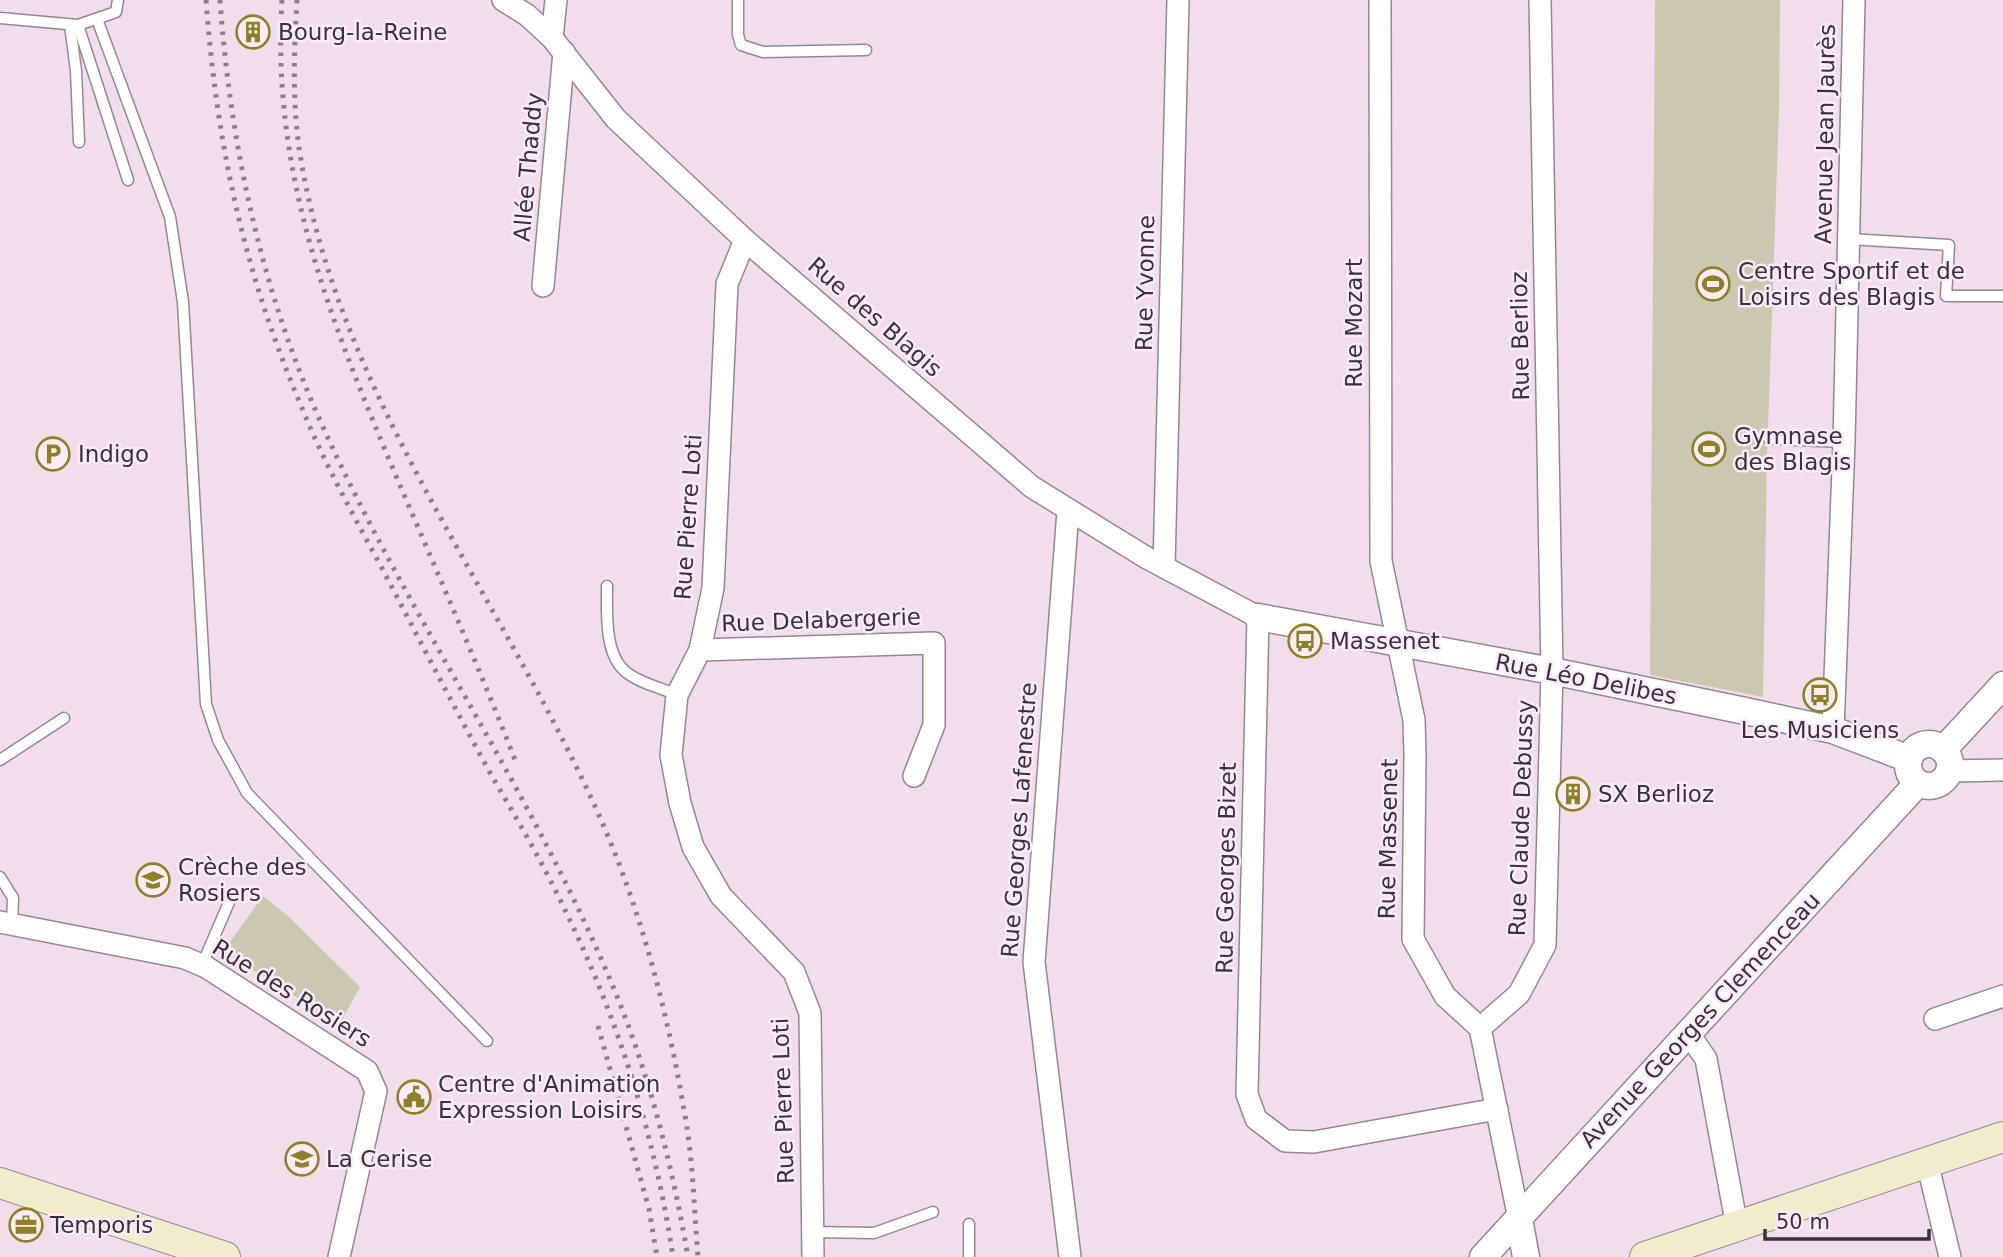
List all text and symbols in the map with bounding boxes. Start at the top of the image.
building icon: Bourg-la-Reine [234,13,272,51]
place label: Bourg-la-Reine [278,19,447,45]
street label: Avenue Jean Jaurès [1810,24,1840,244]
street label: Allée Thaddy [509,91,547,243]
street label: Rue Yvonne [1131,215,1159,351]
street label: Rue des Blagis [803,252,947,382]
street label: Rue Mozart [1341,258,1367,388]
place label: Centre Sportif et de Loisirs des Blagis [1738,258,1965,310]
sports icon: Centre Sportif et de Loisirs des Blagis [1694,265,1732,303]
street label: Rue Berlioz [1506,271,1534,401]
place label: Gymnase des Blagis [1734,423,1851,475]
sports icon: Gymnase des Blagis [1690,430,1728,468]
street label: Rue Pierre Loti [669,433,707,601]
parking icon: Indigo [34,435,72,473]
place label: Indigo [78,441,149,467]
street label: Rue Delabergerie [721,604,921,636]
bus stop icon: Massenet [1286,622,1324,660]
place label: Massenet [1330,628,1440,654]
street label: Rue Léo Delibes [1493,649,1679,709]
bus stop icon: Les Musiciens [1801,676,1839,714]
street label: Rue Georges Lafenestre [996,681,1042,959]
street label: Rue Claude Debussy [1504,699,1538,937]
place label: Les Musiciens [1741,717,1899,743]
street label: Rue Massenet [1374,758,1402,920]
street label: Rue Georges Bizet [1211,762,1241,974]
building icon: SX Berlioz [1554,775,1592,813]
place label: SX Berlioz [1598,781,1714,807]
place label: Crèche des Rosiers [178,854,307,906]
school or university icon: Crèche des Rosiers [134,861,172,899]
street label: Avenue Georges Clemenceau [1575,887,1825,1153]
street label: Rue des Rosiers [208,934,376,1052]
street label: Rue Pierre Loti [767,1017,799,1185]
place label: Centre d'Animation Expression Loisirs [438,1071,660,1123]
public building icon: Centre d'Animation Expression Loisirs [395,1078,433,1116]
school or university icon: La Cerise [283,1140,321,1178]
place label: La Cerise [326,1146,432,1172]
scale bar [1765,1198,1930,1242]
office icon: Temporis [7,1206,45,1244]
text: 50 m [1776,1210,1830,1234]
place label: Temporis [49,1212,153,1238]

